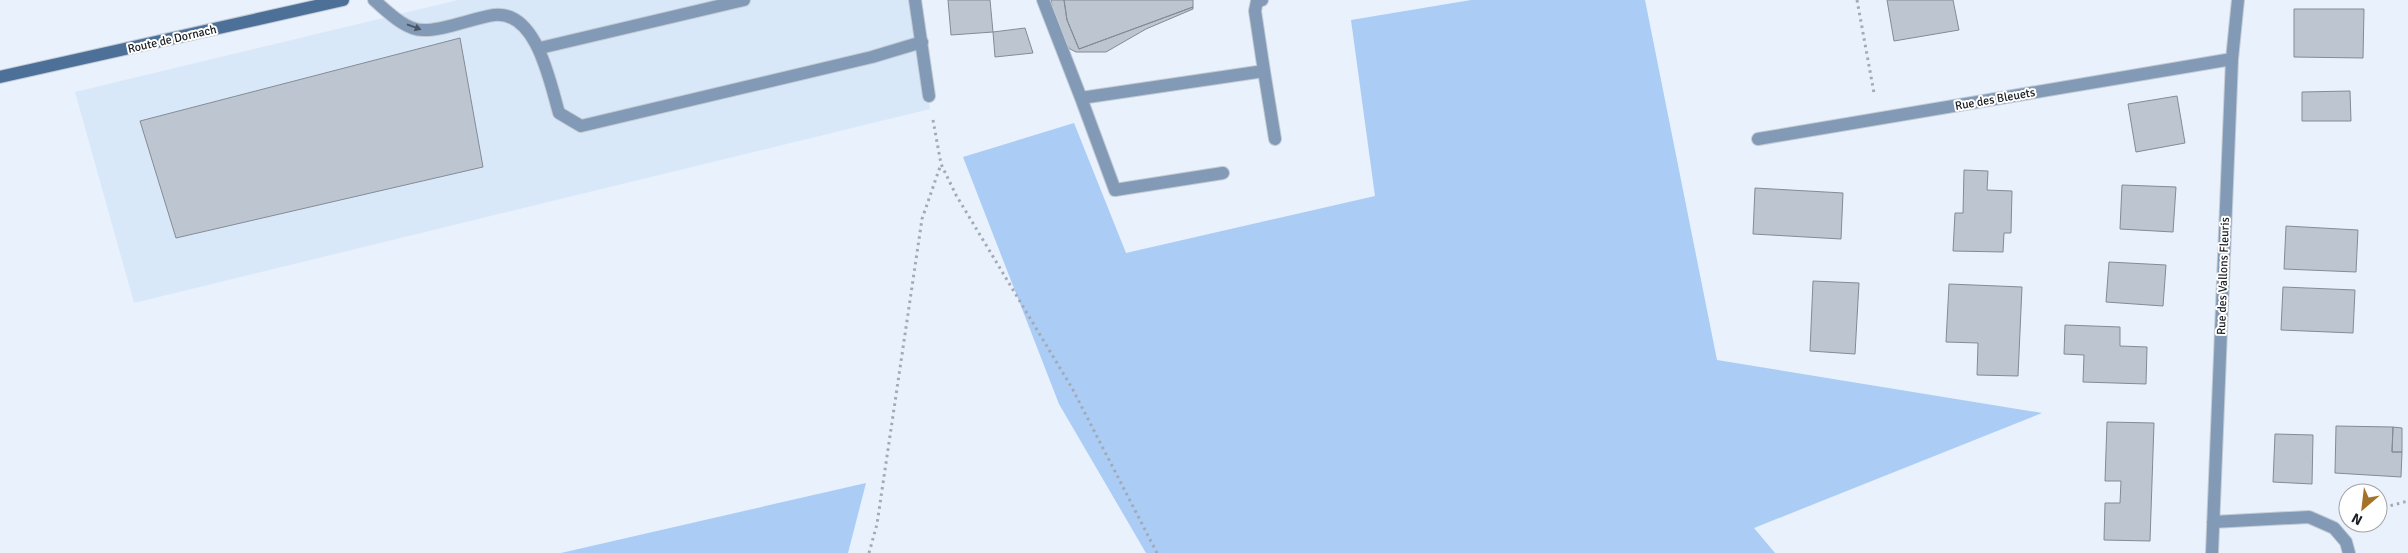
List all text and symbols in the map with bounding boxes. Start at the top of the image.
street label: Route de Dornach [126,22,218,57]
one-way arrow [407,23,422,31]
street label: Rue des Bleuets [1954,85,2036,114]
street label: Rue des Vallons Fleuris [2214,217,2233,335]
north arrow [2338,483,2388,533]
text: N [2349,509,2365,529]

